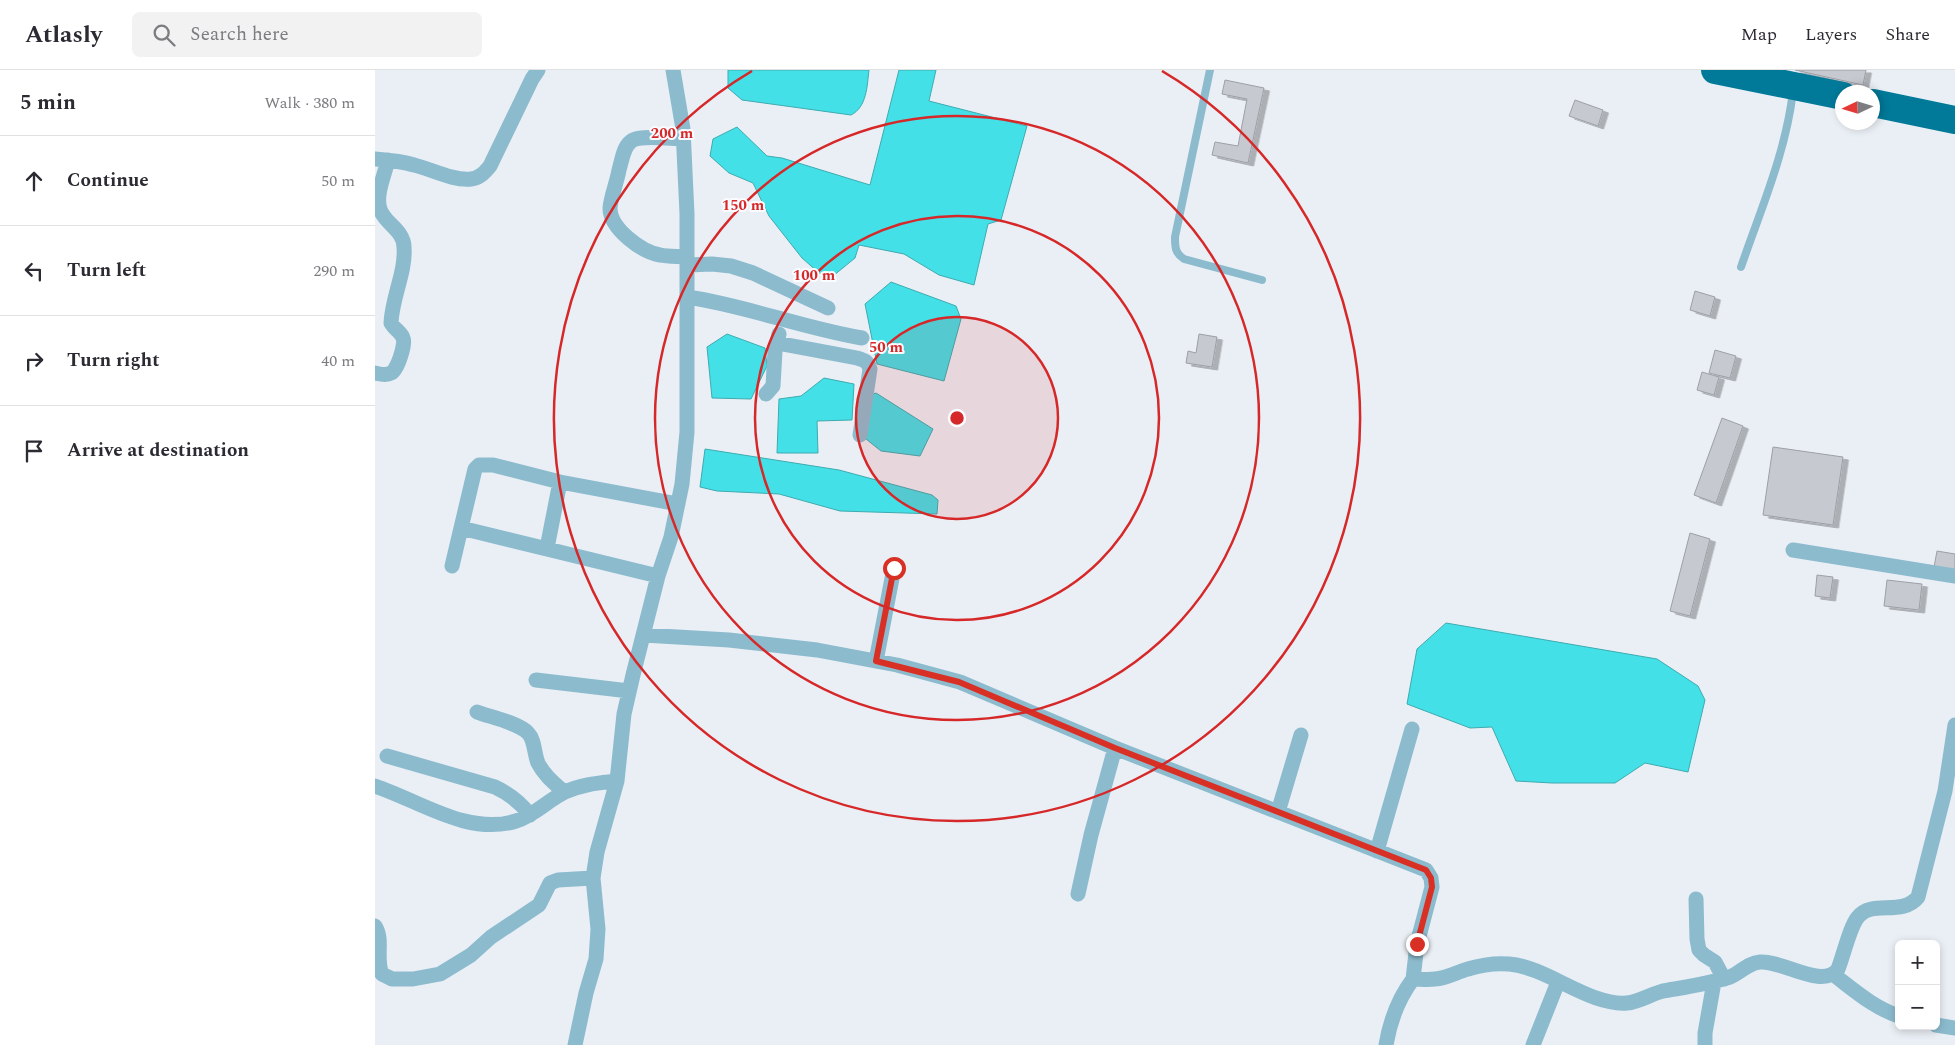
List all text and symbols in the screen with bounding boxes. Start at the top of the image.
search box [132,12,482,57]
text: Atlasly [25,17,102,53]
text: Search here [190,20,289,49]
icon: search [150,21,178,49]
text: Map [1741,21,1777,48]
text: Layers [1805,21,1857,48]
text: Share [1885,21,1930,48]
north arrow [1835,85,1880,130]
text: 5 min [20,87,76,119]
text: Walk · 380 m [264,91,355,115]
text: 200 m [651,122,694,145]
text: Continue [67,166,149,195]
icon: ahead [20,167,48,195]
text: 50 m [321,169,355,193]
text: 150 m [722,194,765,217]
text: Turn left [67,256,146,285]
icon: left [20,257,48,285]
text: 290 m [313,259,355,283]
text: 100 m [793,264,836,287]
text: 50 m [869,336,904,359]
text: Turn right [67,346,160,375]
icon: right [20,347,48,375]
text: 40 m [321,349,355,373]
centre of rings [948,409,966,427]
text: Arrive at destination [67,436,249,465]
icon: arrive [20,437,48,465]
route start [883,557,906,580]
route end [1406,933,1429,956]
map controls [1895,940,1940,1030]
button: + [1895,940,1940,985]
button: − [1895,985,1940,1030]

